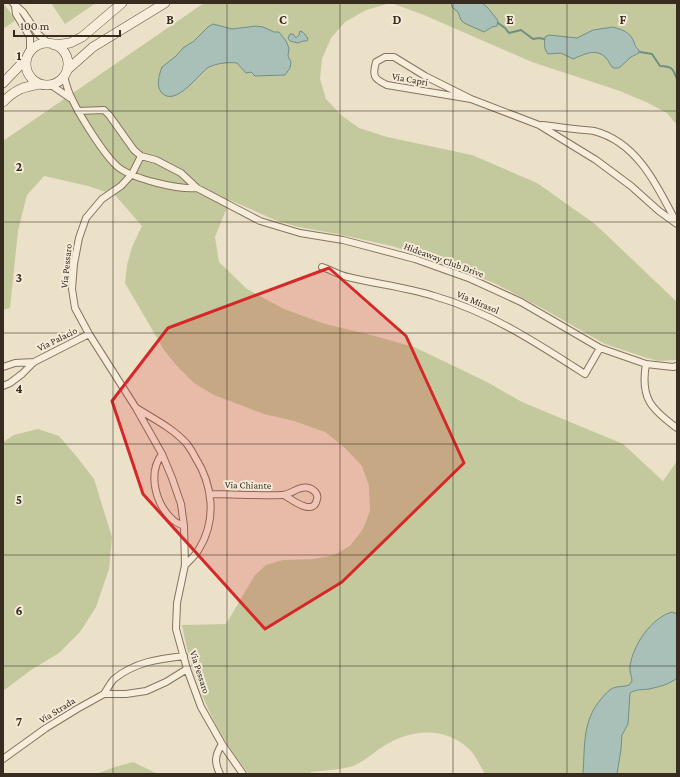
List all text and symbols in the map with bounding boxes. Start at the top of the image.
scale bar [14,12,120,38]
text: B [166,12,174,27]
text: C [279,12,287,27]
text: D [393,12,402,27]
text: E [506,12,514,27]
text: F [620,12,627,27]
text: 100 m [20,19,50,33]
text: 1 [17,48,22,63]
street label: Via Capri [391,70,429,88]
text: 2 [16,159,23,174]
street label: Hideaway Club Drive [402,240,486,280]
street label: Via Pessaro [58,243,74,289]
text: 3 [16,270,22,285]
street label: Via Mirasol [455,288,501,316]
street label: Via Palacio [35,325,79,353]
text: 4 [15,381,23,396]
street label: Via Chiante [225,479,272,491]
text: 5 [16,492,22,507]
text: 6 [15,603,23,618]
street label: Via Pessaro [188,649,212,695]
street label: Via Strada [37,694,77,725]
text: 7 [16,714,22,729]

